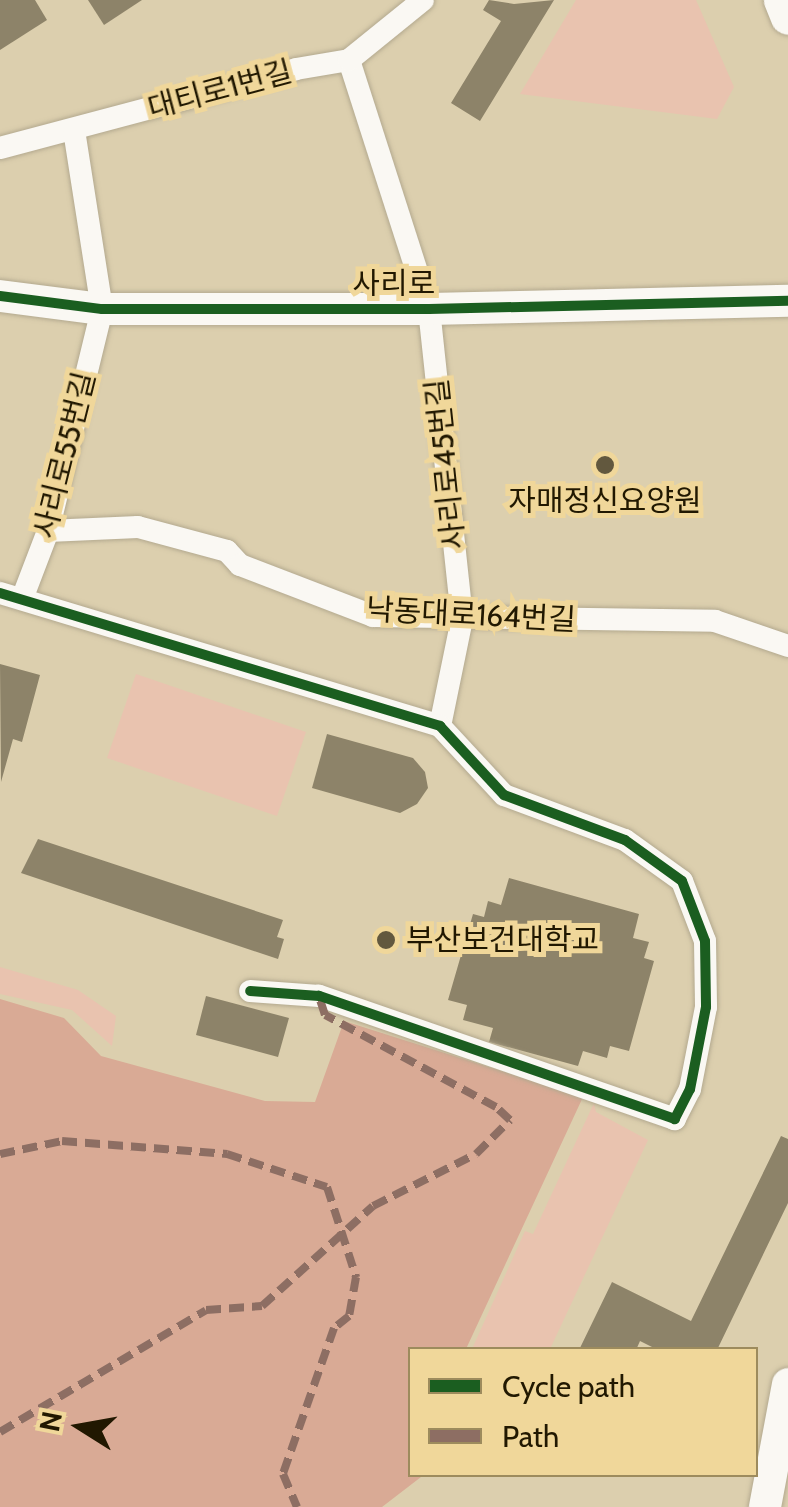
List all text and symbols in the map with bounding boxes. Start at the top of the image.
street label: 대티로1번길 [144,53,296,127]
street label: 사리로 [353,266,435,302]
street label: 사리로55번길 [27,368,103,542]
street label: 사리로45번길 [419,377,473,551]
marker: 자매정신요양원 [592,452,618,478]
place label: 자매정신요양원 [508,483,702,519]
street label: 낙동대로164번길 [365,592,577,638]
place label: 부산보건대학교 [406,922,599,958]
marker: 부산보건대학교 [375,929,397,951]
legend [408,1347,758,1477]
text: Cycle path [502,1368,635,1405]
north arrow [30,1377,130,1477]
text: N [32,1408,69,1434]
text: Path [502,1418,559,1455]

